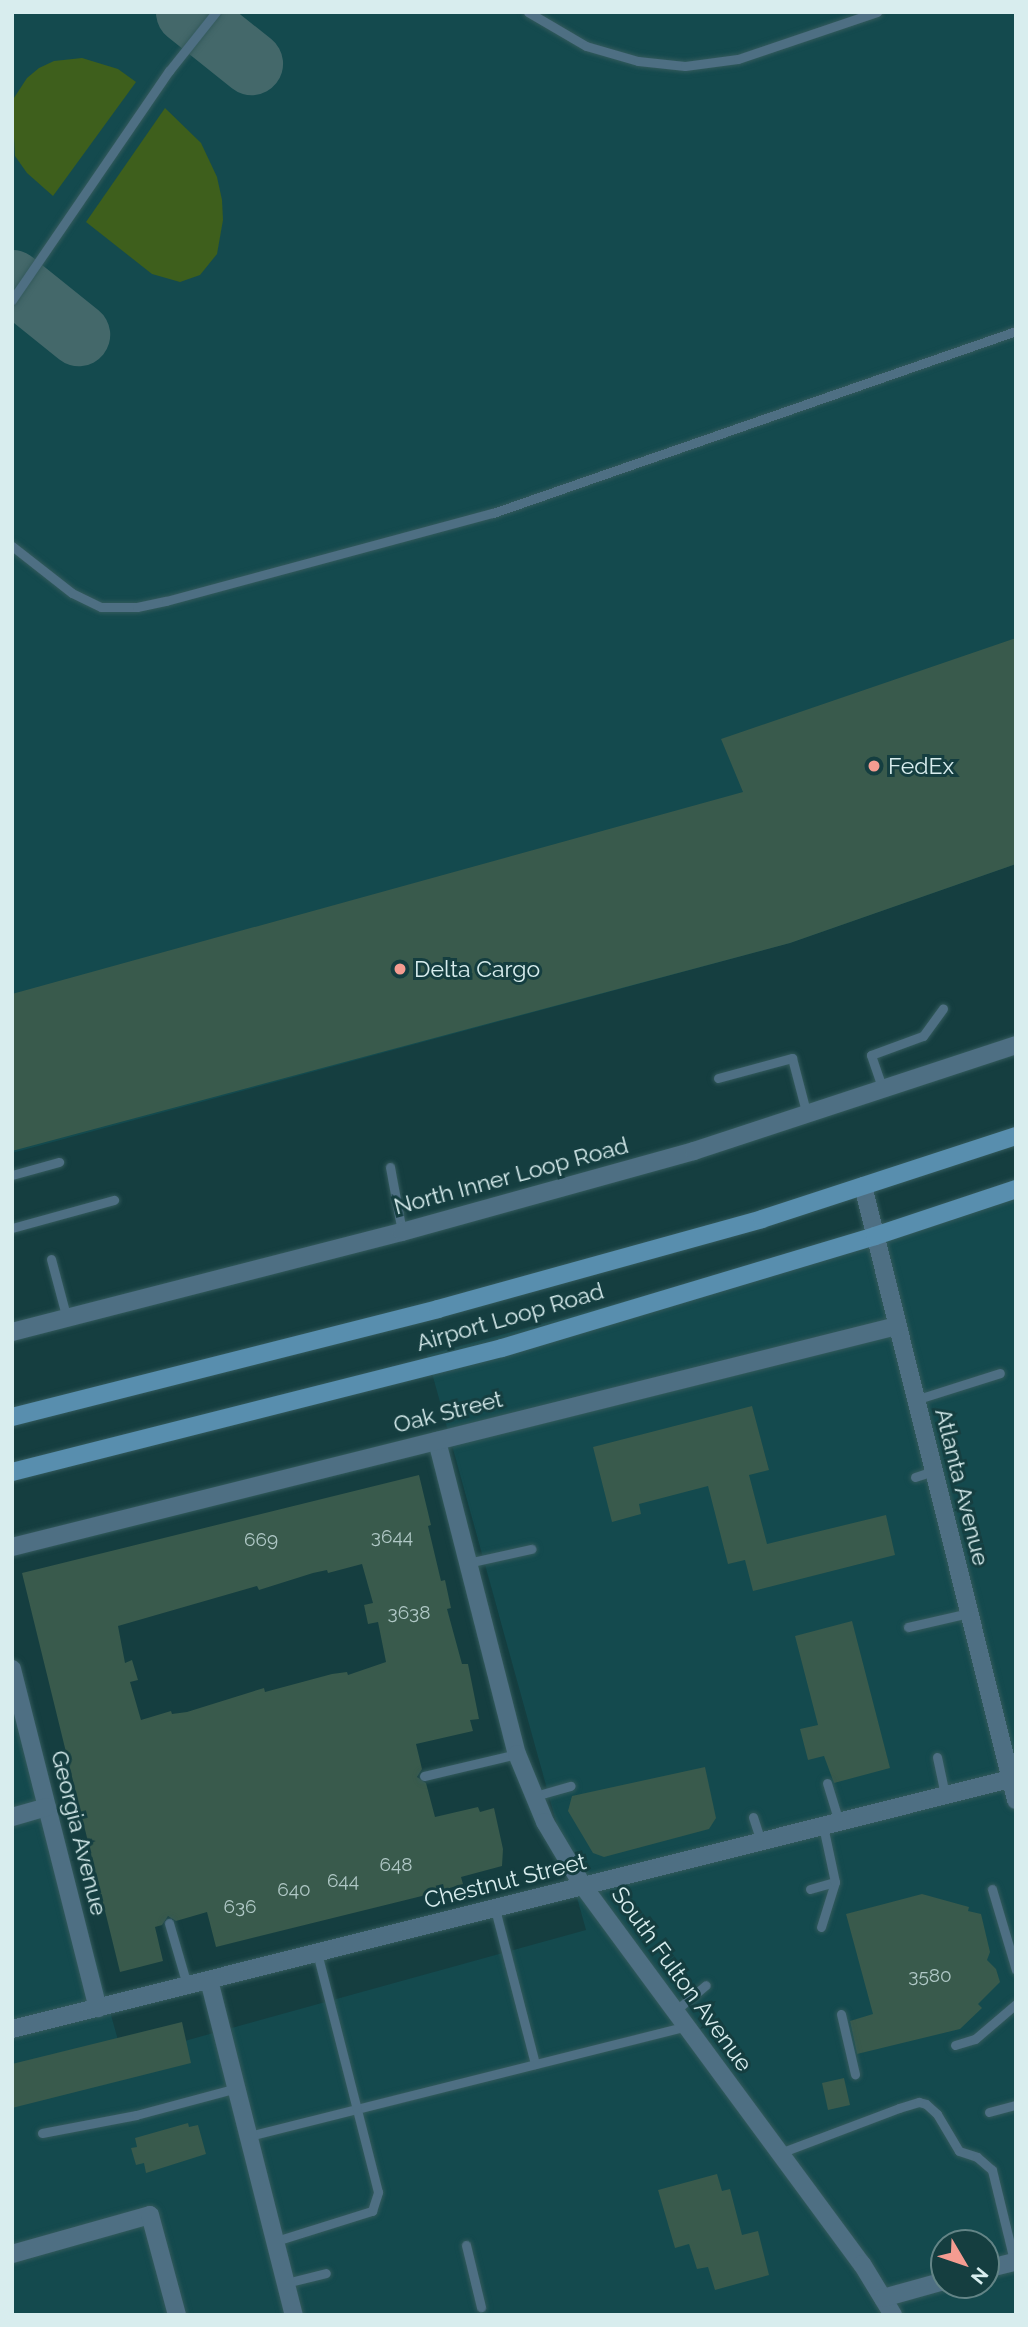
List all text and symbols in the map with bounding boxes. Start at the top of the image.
place label: FedEx [888,752,954,780]
marker: FedEx [866,758,882,774]
place label: Delta Cargo [414,955,540,983]
marker: Delta Cargo [392,961,408,977]
street label: North Inner Loop Road [391,1131,631,1221]
street label: Airport Loop Road [413,1277,607,1357]
street label: Oak Street [391,1385,505,1439]
street label: Atlanta Avenue [929,1405,995,1569]
house number: 3644 [371,1526,413,1548]
house number: 669 [244,1529,278,1551]
house number: 3638 [387,1602,431,1624]
street label: Georgia Avenue [45,1747,113,1919]
street label: Chestnut Street [421,1848,589,1914]
house number: 648 [379,1854,413,1876]
house number: 644 [327,1870,359,1892]
house number: 640 [277,1879,311,1901]
street label: South Fulton Avenue [606,1881,758,2077]
house number: 636 [223,1896,257,1918]
house number: 3580 [908,1965,952,1987]
north arrow [930,2229,1000,2299]
text: N [967,2263,993,2289]

